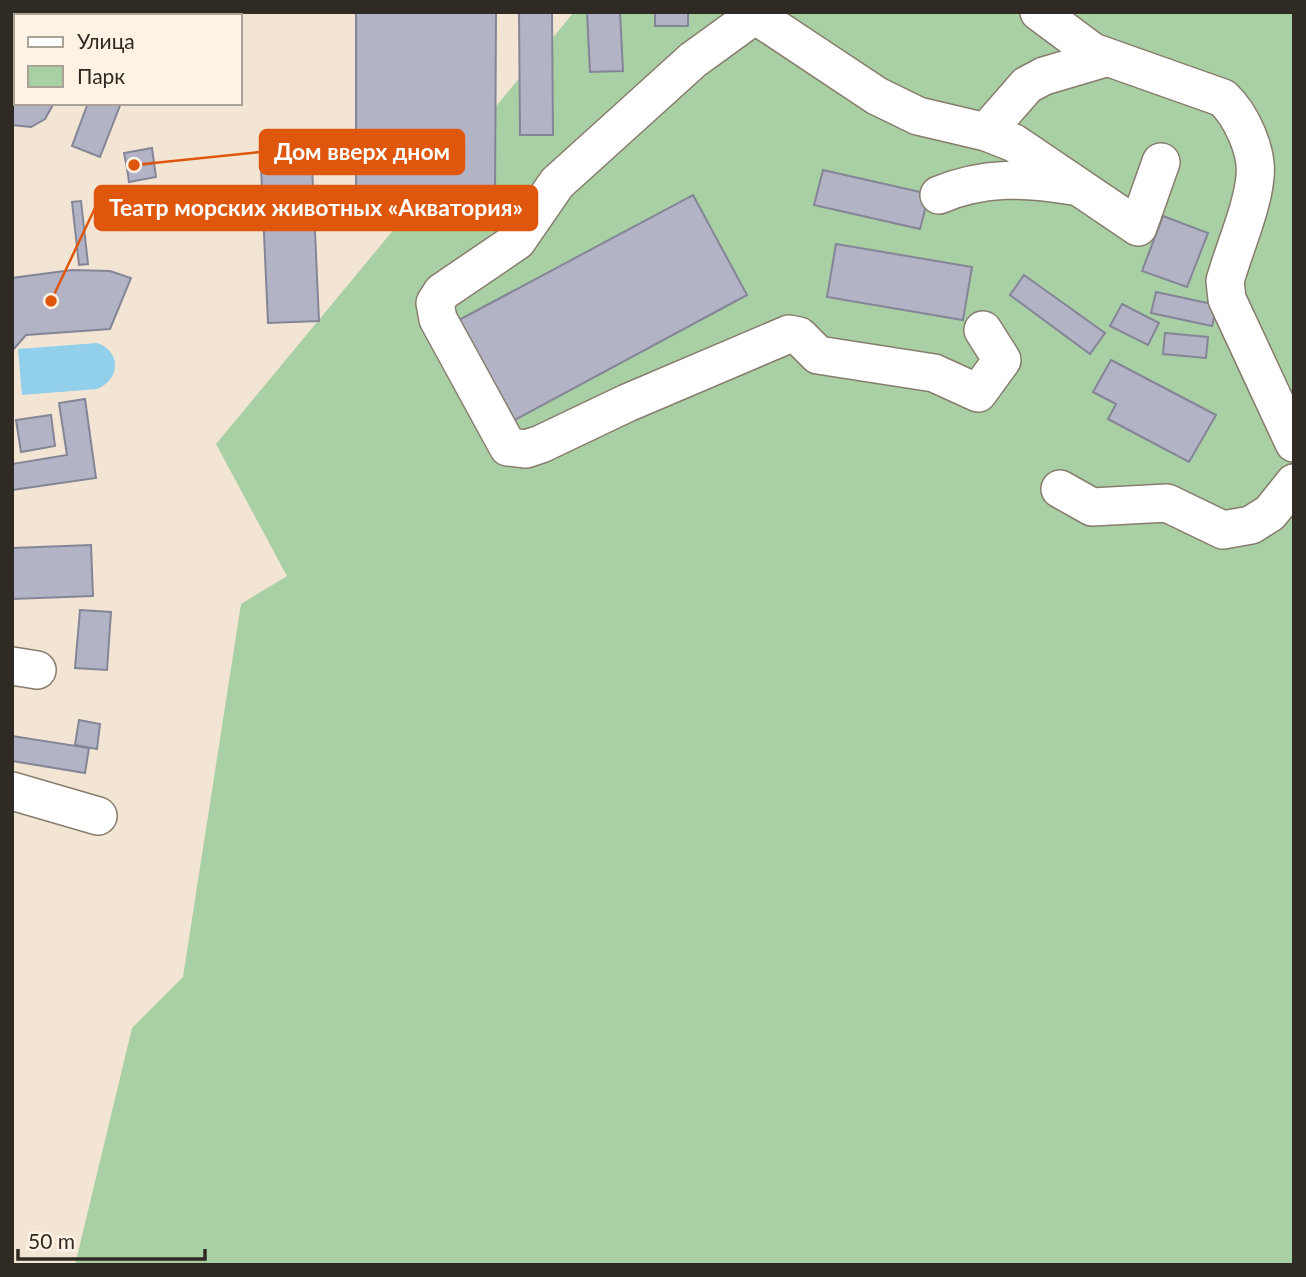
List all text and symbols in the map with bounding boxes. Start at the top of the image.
legend [14,14,242,105]
text: Улица [77,28,135,53]
text: Парк [77,63,125,88]
callout: Дом вверх дном [260,130,464,174]
text: Дом вверх дном [274,137,450,165]
callout: Театр морских животных «Акватория» [95,186,537,230]
text: Театр морских животных «Акватория» [109,193,523,221]
scale bar [18,1218,205,1262]
text: 50 m [28,1228,75,1253]

